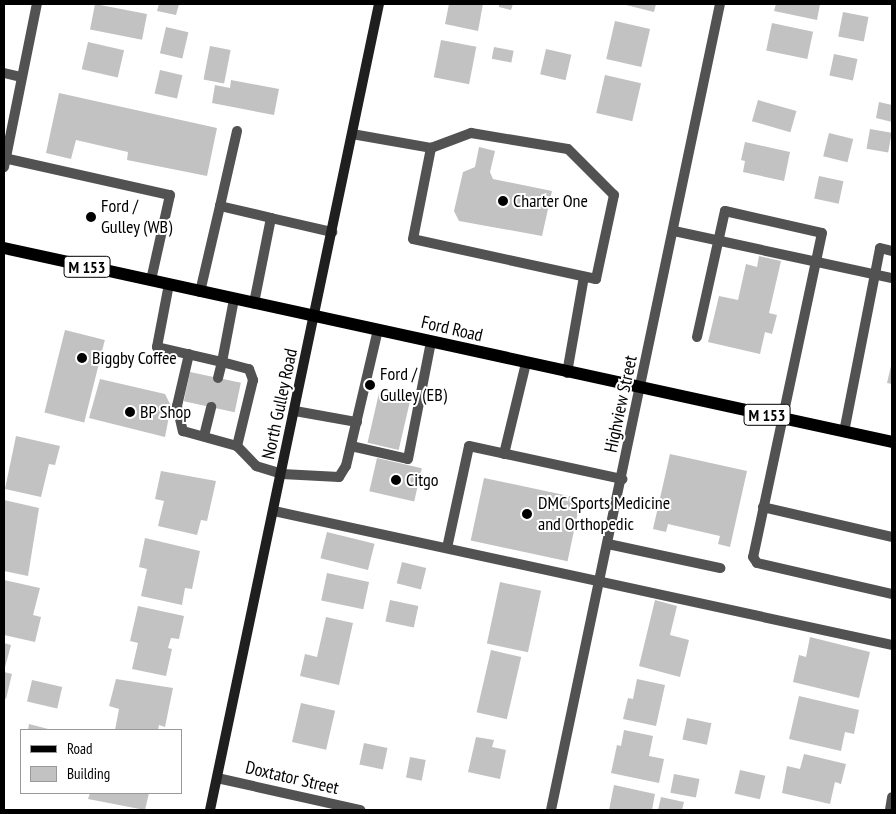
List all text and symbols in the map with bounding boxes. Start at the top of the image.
place label: Charter One [513,190,588,212]
marker: Charter One [497,195,509,207]
place label: Ford / Gulley (WB) [101,196,173,238]
marker: Ford / Gulley (WB) [85,211,97,223]
road number: M 153 [63,253,111,280]
street label: Ford Road [419,311,485,347]
street label: North Gulley Road [258,346,302,462]
place label: Biggby Coffee [92,347,177,369]
marker: Biggby Coffee [76,352,88,364]
street label: Highview Street [600,353,642,455]
place label: Ford / Gulley (EB) [380,364,447,406]
marker: Ford / Gulley (EB) [364,379,376,391]
place label: BP Shop [140,401,192,423]
road number: M 153 [743,402,791,428]
marker: BP Shop [124,406,136,418]
place label: Citgo [406,469,439,491]
marker: Citgo [390,474,402,486]
place label: DMC Sports Medicine and Orthopedic [538,493,671,536]
marker: DMC Sports Medicine and Orthopedic [520,507,534,521]
legend [20,729,182,794]
text: Road [67,739,93,758]
street label: Doxtator Street [243,757,341,799]
text: Building [67,764,110,783]

